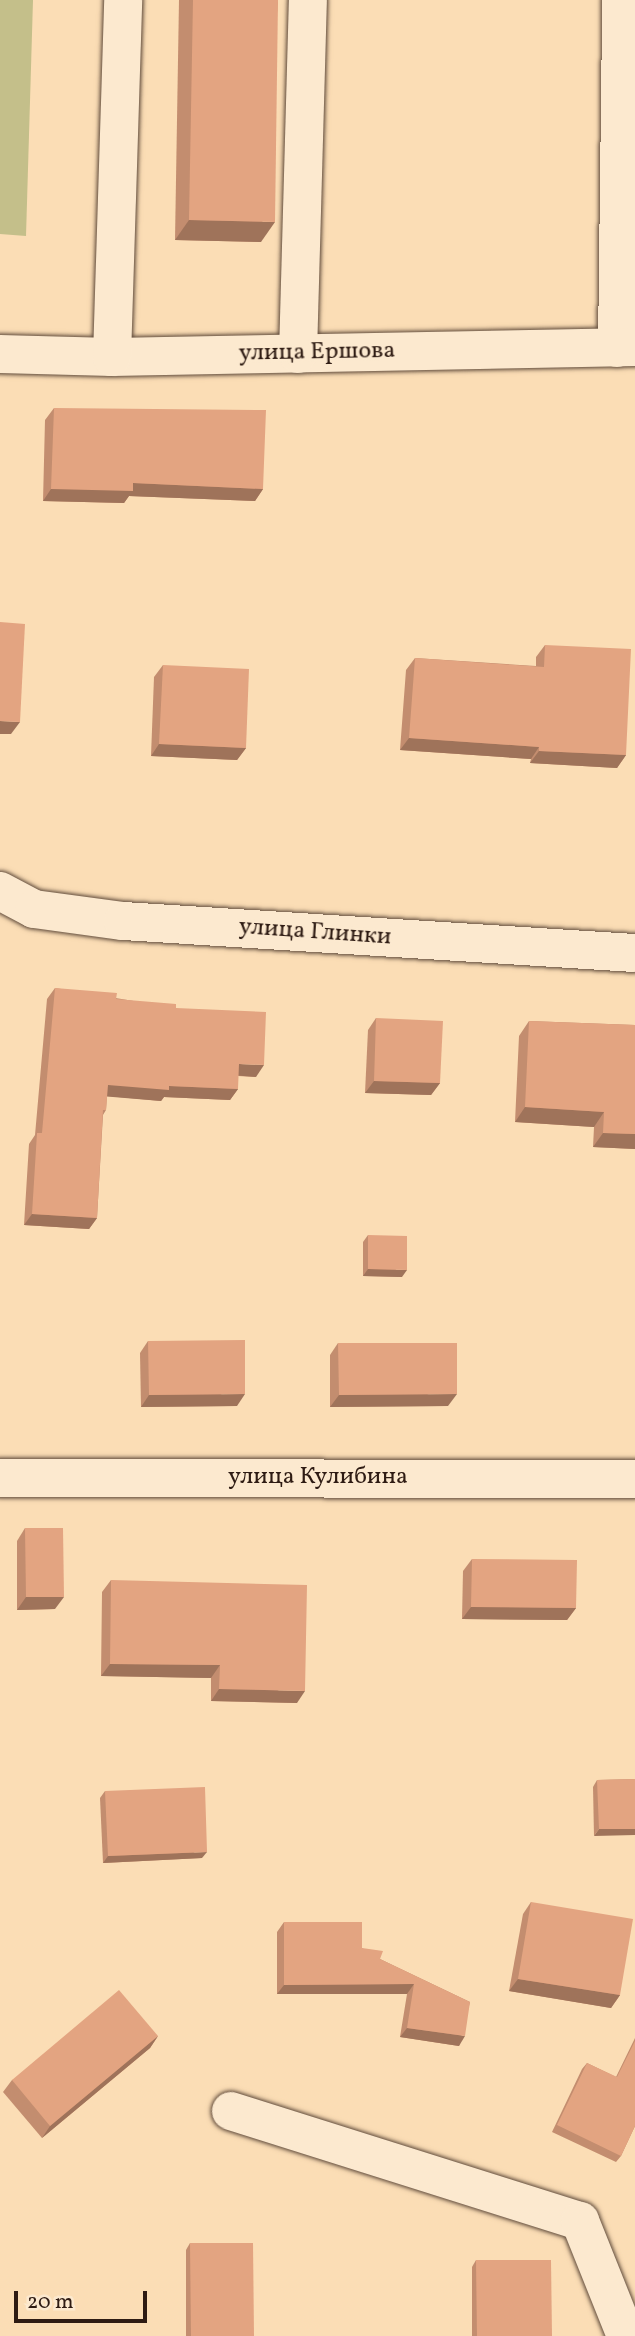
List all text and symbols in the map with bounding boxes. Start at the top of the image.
street label: улица Ершова [238,337,396,369]
street label: улица Глинки [238,913,392,953]
street label: улица Кулибина [228,1464,408,1492]
scale bar [18,2276,150,2320]
text: 20 m [27,2288,73,2317]

